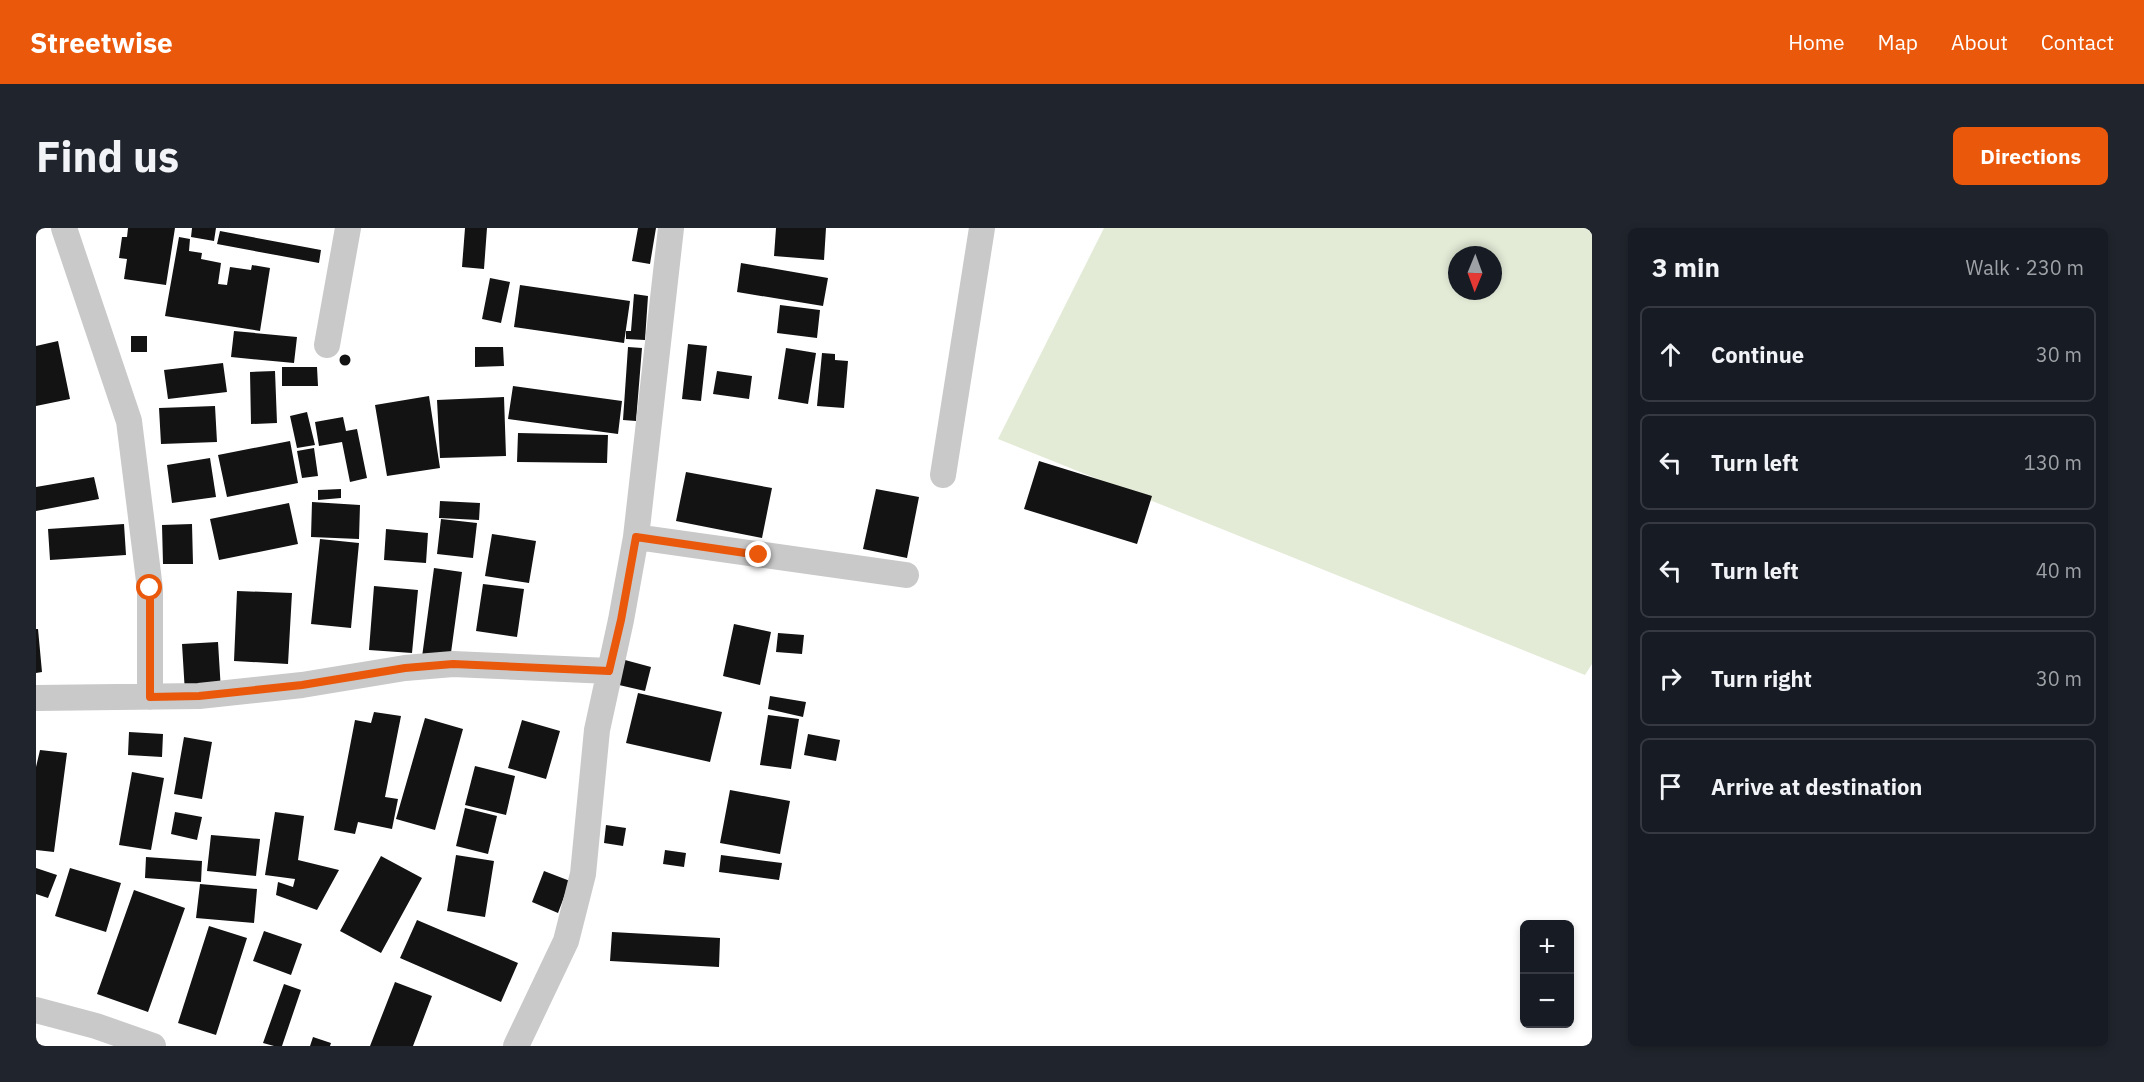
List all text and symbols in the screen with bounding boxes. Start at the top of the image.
text: Streetwise [30,24,173,61]
text: Home [1788,28,1845,56]
text: Map [1878,28,1918,56]
text: About [1951,28,2008,56]
text: Contact [2041,28,2114,56]
button: Directions [1953,127,2108,185]
text: Find us [36,129,179,184]
north arrow [1448,246,1502,300]
text: 3 min [1652,250,1720,284]
text: Walk · 230 m [1966,254,2084,281]
icon: ahead [1654,338,1687,371]
text: Continue [1711,340,1804,369]
text: 30 m [2036,341,2082,368]
icon: left [1654,446,1687,479]
text: Turn left [1711,448,1799,477]
text: 130 m [2024,449,2082,476]
route end [745,541,771,567]
icon: left [1654,554,1687,587]
text: Turn left [1711,556,1799,585]
text: 40 m [2036,557,2082,584]
route start [136,574,162,600]
icon: right [1654,662,1687,695]
text: Turn right [1711,664,1812,693]
text: 30 m [2036,665,2082,692]
icon: arrive [1654,770,1687,803]
text: Arrive at destination [1711,772,1922,801]
map controls [1520,920,1574,1028]
button: + [1520,920,1574,974]
button: − [1520,974,1574,1028]

